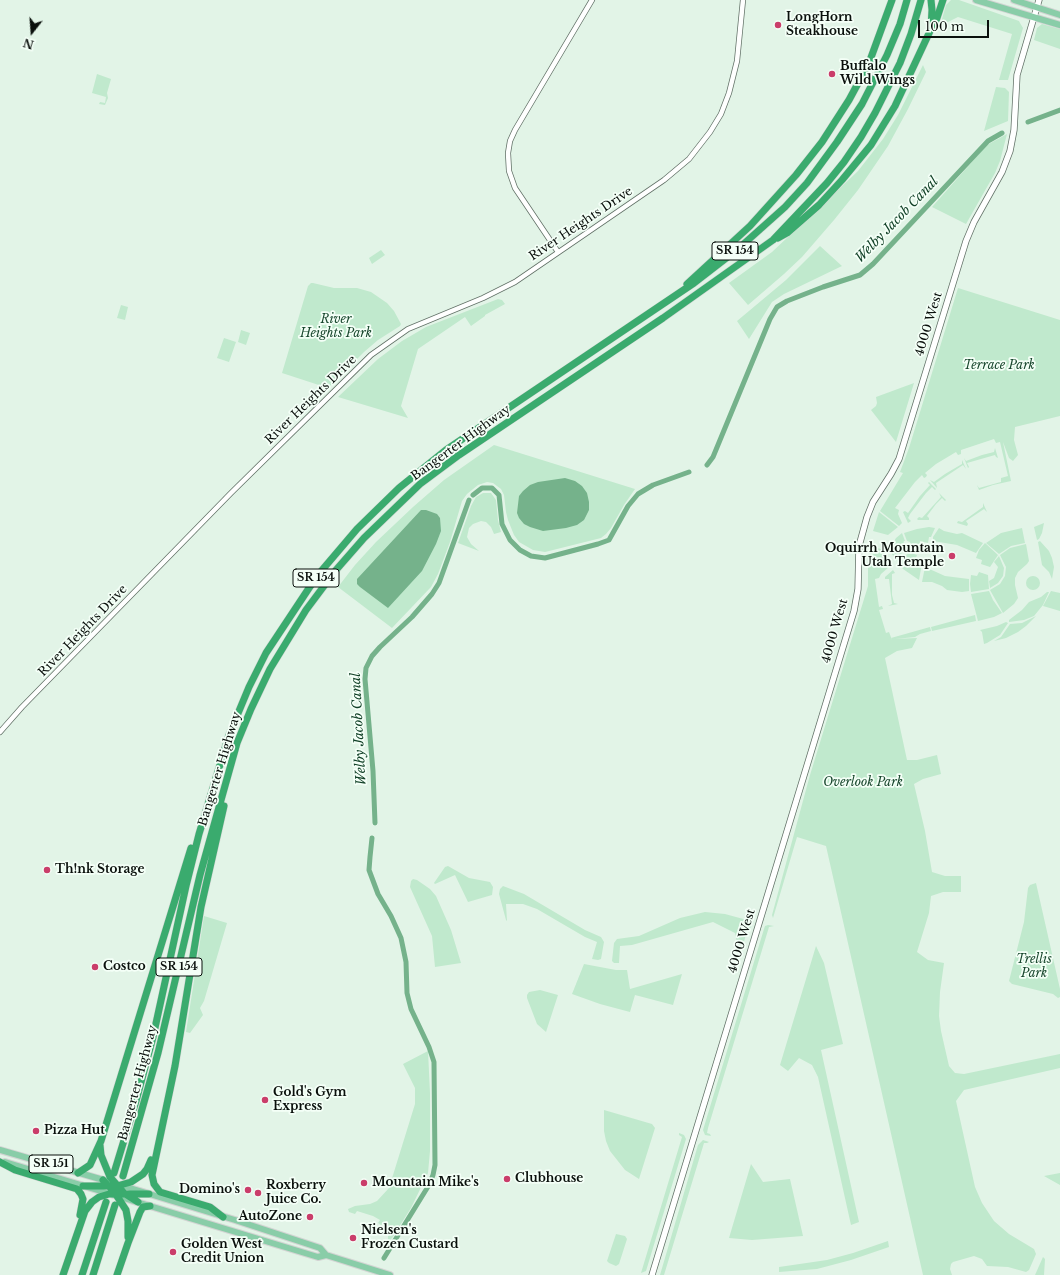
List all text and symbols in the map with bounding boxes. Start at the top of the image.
place label: LongHorn Steakhouse [786,11,858,39]
north arrow [12,12,52,52]
scale bar [920,12,991,38]
text: 100 m [925,19,964,34]
marker: LongHorn Steakhouse [773,20,783,30]
text: N [21,35,35,52]
place label: Buffalo Wild Wings [840,60,915,88]
marker: Buffalo Wild Wings [827,69,837,79]
water label: Welby Jacob Canal [852,174,942,266]
street label: River Heights Drive [527,184,635,264]
road number: SR 154 [712,242,758,260]
street label: 4000 West [912,290,946,358]
park label: River Heights Park [300,313,372,341]
street label: River Heights Drive [262,353,360,447]
park label: Terrace Park [963,359,1035,373]
street label: Bangerter Highway [409,402,513,484]
place label: Oquirrh Mountain Utah Temple [825,542,944,570]
marker: Oquirrh Mountain Utah Temple [947,551,957,561]
road number: SR 154 [293,569,339,587]
street label: River Heights Drive [36,582,130,680]
street label: 4000 West [819,597,851,665]
water label: Welby Jacob Canal [348,672,370,786]
street label: Bangerter Highway [196,710,244,828]
park label: Overlook Park [823,776,903,790]
place label: Th!nk Storage [55,863,145,877]
marker: Th!nk Storage [42,865,52,875]
street label: 4000 West [725,907,759,975]
park label: Trellis Park [1016,953,1052,981]
road number: SR 154 [156,958,202,976]
place label: Costco [103,960,146,974]
marker: Costco [90,962,100,972]
street label: Bangerter Highway [116,1024,160,1142]
place label: Gold's Gym Express [273,1086,347,1114]
marker: Gold's Gym Express [260,1095,270,1105]
place label: Pizza Hut [44,1124,105,1138]
marker: Pizza Hut [31,1126,41,1136]
road number: SR 151 [29,1155,73,1173]
place label: Clubhouse [515,1172,583,1186]
marker: Clubhouse [502,1174,512,1184]
place label: Mountain Mike's [372,1176,479,1190]
marker: Mountain Mike's [359,1178,369,1188]
place label: Roxberry Juice Co. [266,1179,326,1207]
place label: Domino's [179,1183,240,1197]
marker: Domino's [243,1185,253,1195]
marker: Roxberry Juice Co. [253,1188,263,1198]
place label: AutoZone [239,1210,302,1224]
marker: AutoZone [305,1212,315,1222]
place label: Nielsen's Frozen Custard [361,1224,458,1252]
marker: Nielsen's Frozen Custard [348,1233,358,1243]
place label: Golden West Credit Union [181,1238,264,1266]
marker: Golden West Credit Union [168,1247,178,1257]

